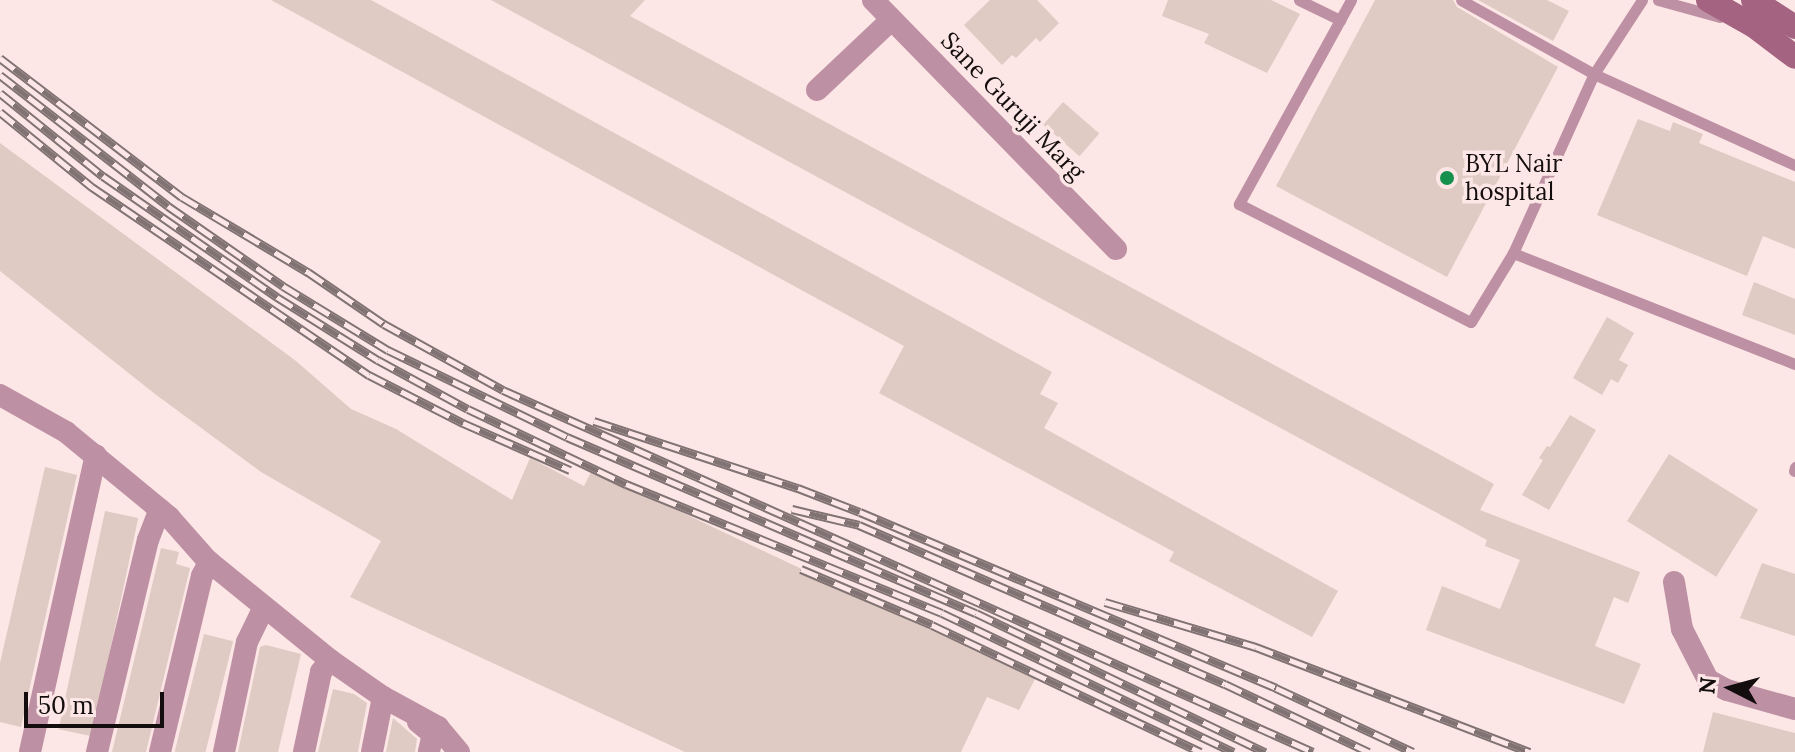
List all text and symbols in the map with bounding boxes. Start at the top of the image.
street label: Sane Guruji Marg [935,26,1091,186]
place label: BYL Nair hospital [1465,150,1562,206]
marker: BYL Nair hospital [1436,167,1458,189]
north arrow [1691,648,1771,728]
scale bar [28,676,168,726]
text: N [1692,676,1722,695]
text: 50 m [38,690,94,721]

